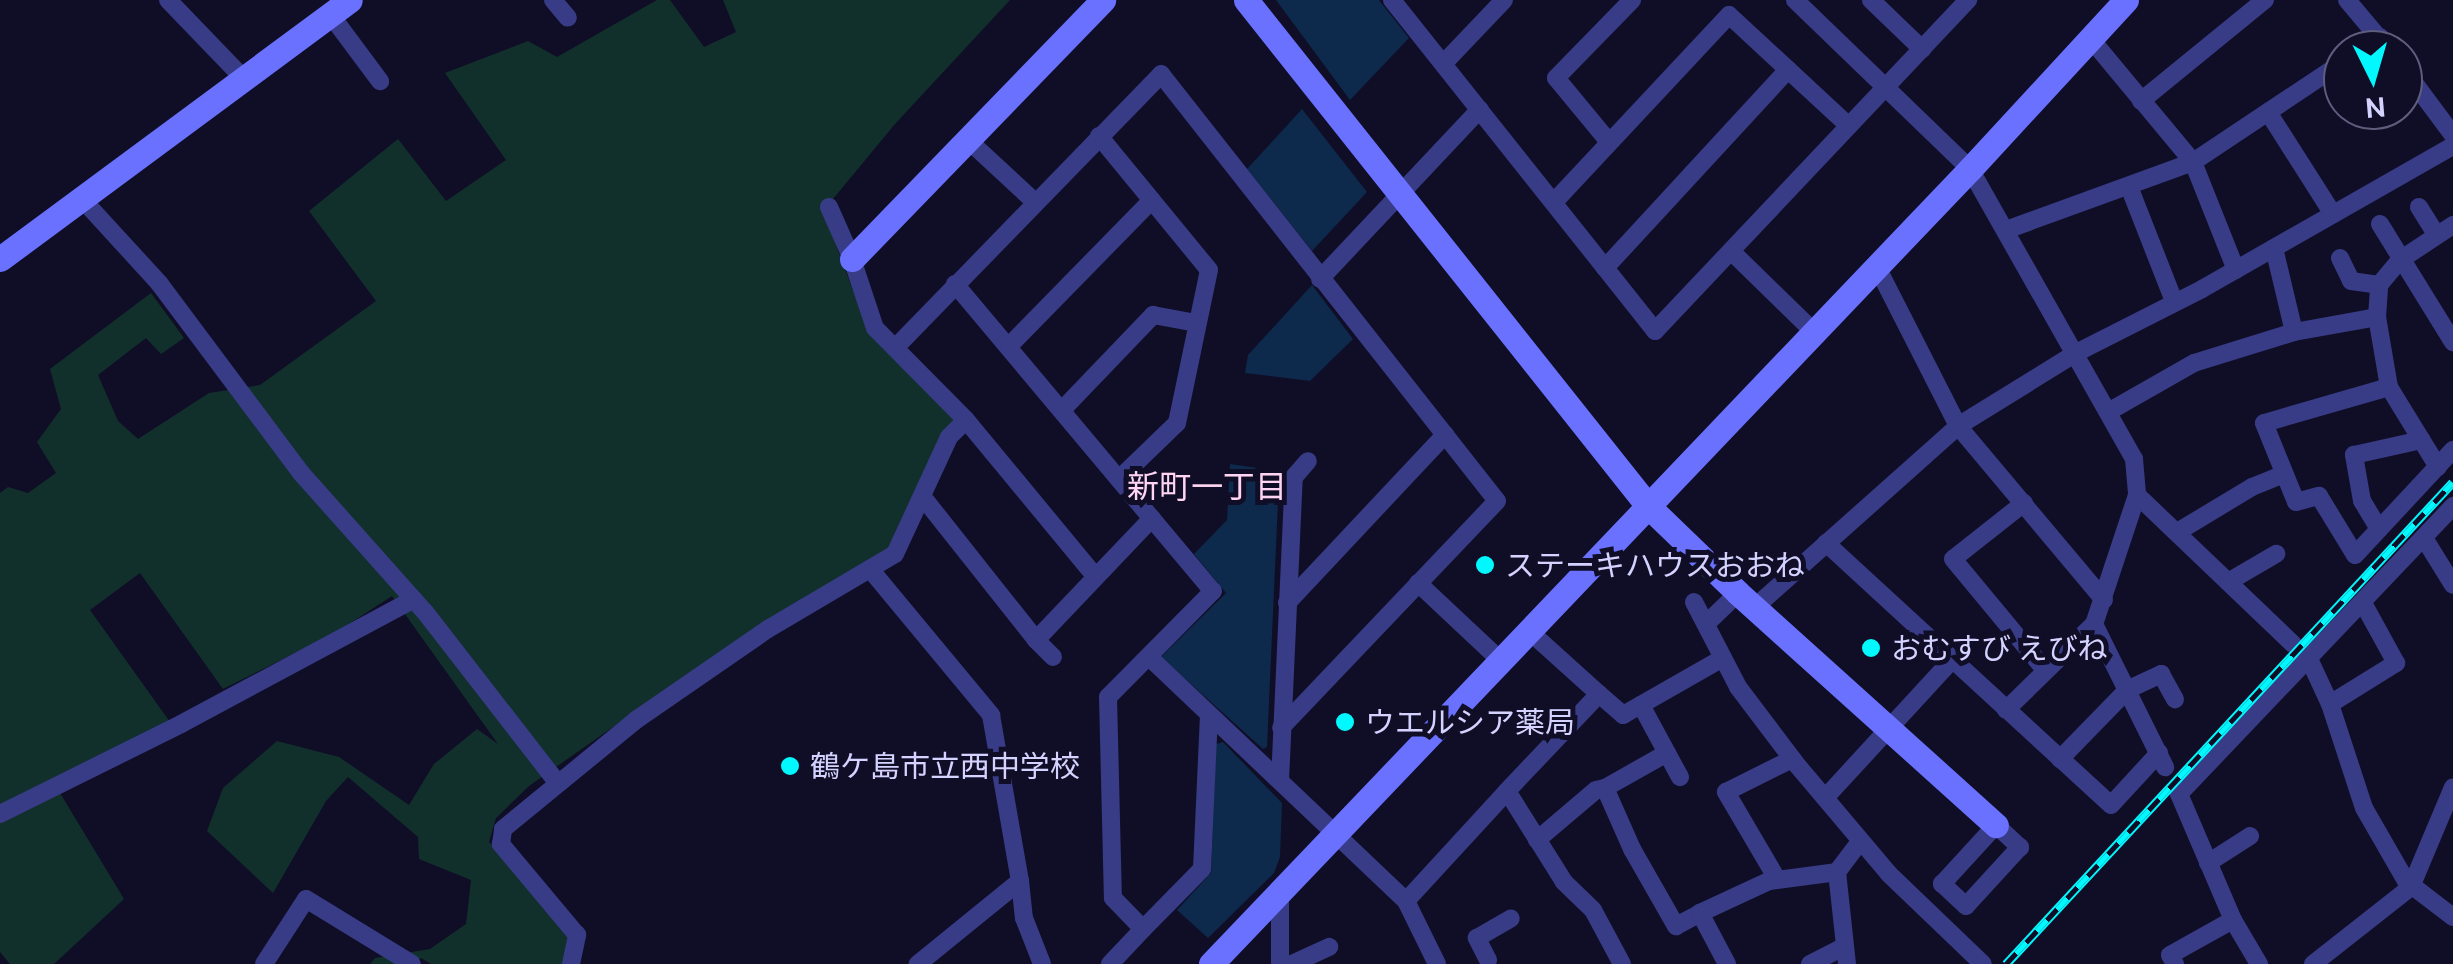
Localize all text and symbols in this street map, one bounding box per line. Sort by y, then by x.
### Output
north arrow [2323,30,2423,130]
text: N [2364,92,2387,125]
district label: 新町一丁目 [1127,467,1287,505]
place label: ステーキハウスおおね [1505,547,1805,583]
marker: ステーキハウスおおね [1474,554,1496,576]
place label: おむすび えびね [1891,630,2108,666]
marker: おむすび えびね [1860,637,1882,659]
place label: ウエルシア薬局 [1365,704,1575,740]
marker: ウエルシア薬局 [1334,711,1356,733]
place label: 鶴ケ島市立西中学校 [810,748,1080,784]
marker: 鶴ケ島市立西中学校 [779,755,801,777]

